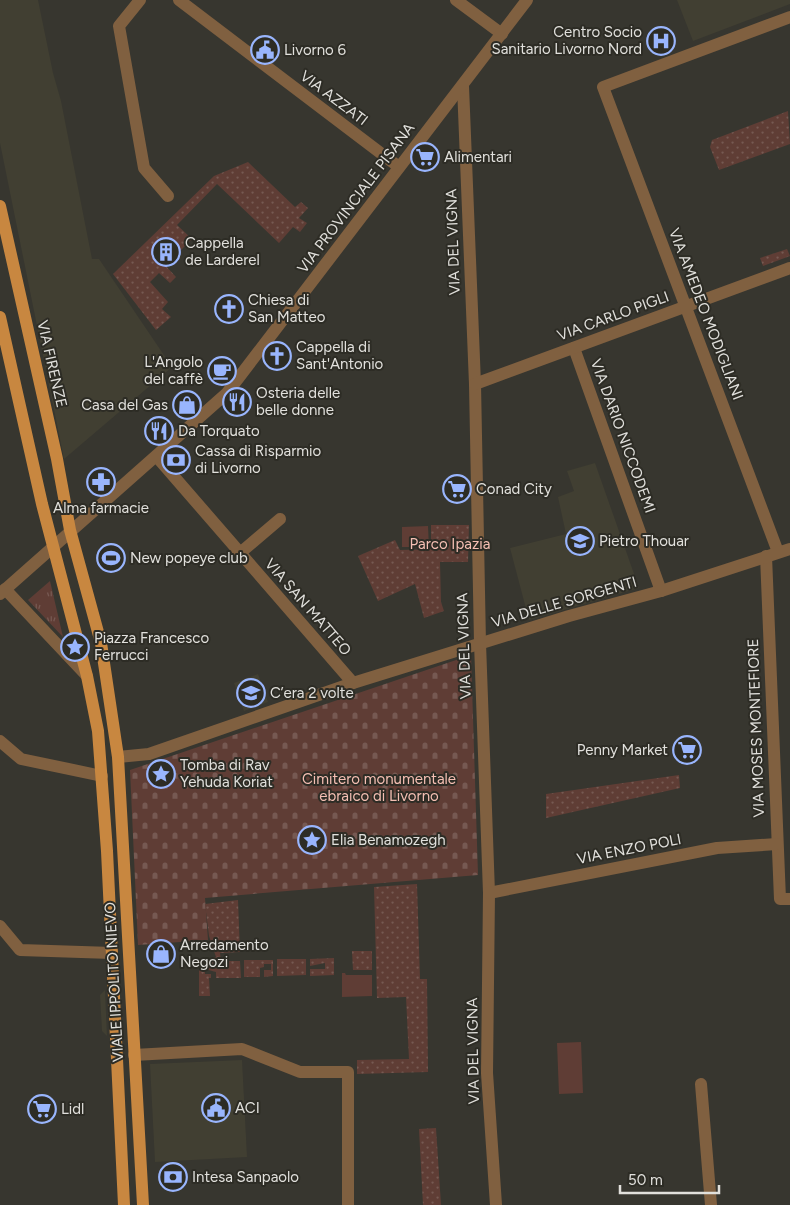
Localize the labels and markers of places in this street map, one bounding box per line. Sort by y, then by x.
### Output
place label: Centro Socio Sanitario Livorno Nord [491,23,642,58]
hospital icon: Centro Socio Sanitario Livorno Nord [646,26,676,56]
public building icon: Livorno 6 [250,35,280,65]
place label: Livorno 6 [284,41,346,59]
supermarket icon: Alimentari [410,142,440,172]
place label: Alimentari [444,148,512,166]
place label: Cappella de Larderel [185,234,260,269]
building icon: Cappella de Larderel [151,237,181,267]
place label: Chiesa di San Matteo [248,291,326,326]
church icon: Chiesa di San Matteo [214,294,244,324]
place label: Cappella di Sant'Antonio [296,338,384,373]
church icon: Cappella di Sant'Antonio [262,341,292,371]
place label: L'Angolo del caffè [144,353,203,388]
cafe icon: L'Angolo del caffè [207,356,237,386]
place label: Osteria delle belle donne [256,384,340,419]
restaurant icon: Osteria delle belle donne [222,387,252,417]
shop icon: Casa del Gas [172,390,202,420]
place label: Casa del Gas [81,396,168,414]
restaurant icon: Da Torquato [144,416,174,446]
place label: Da Torquato [178,422,260,440]
place label: Cassa di Risparmio di Livorno [195,442,321,477]
bank icon: Cassa di Risparmio di Livorno [161,445,191,475]
pharmacy icon: Alma farmacie [86,467,116,497]
supermarket icon: Conad City [442,474,472,504]
place label: Conad City [476,480,552,498]
place label: Alma farmacie [53,499,149,517]
school or university icon: Pietro Thouar [565,526,595,556]
place label: Pietro Thouar [599,532,689,550]
sports icon: New popeye club [96,543,126,573]
place label: New popeye club [130,549,248,567]
place label: Piazza Francesco Ferrucci [94,629,209,664]
place icon: Piazza Francesco Ferrucci [60,632,90,662]
school or university icon: C’era 2 volte [236,678,266,708]
place label: C’era 2 volte [270,684,354,702]
supermarket icon: Penny Market [672,735,702,765]
place label: Penny Market [577,741,668,759]
place label: Tomba di Rav Yehuda Koriat [180,756,273,791]
place icon: Tomba di Rav Yehuda Koriat [146,759,176,789]
place icon: Elia Benamozegh [297,825,327,855]
place label: Elia Benamozegh [331,831,446,849]
place label: Arredamento Negozi [180,936,269,971]
shop icon: Arredamento Negozi [146,939,176,969]
public building icon: ACI [201,1093,231,1123]
supermarket icon: Lidl [27,1094,57,1124]
place label: ACI [235,1099,260,1117]
place label: Lidl [61,1100,84,1118]
bank icon: Intesa Sanpaolo [158,1162,188,1192]
place label: Intesa Sanpaolo [192,1168,299,1186]

